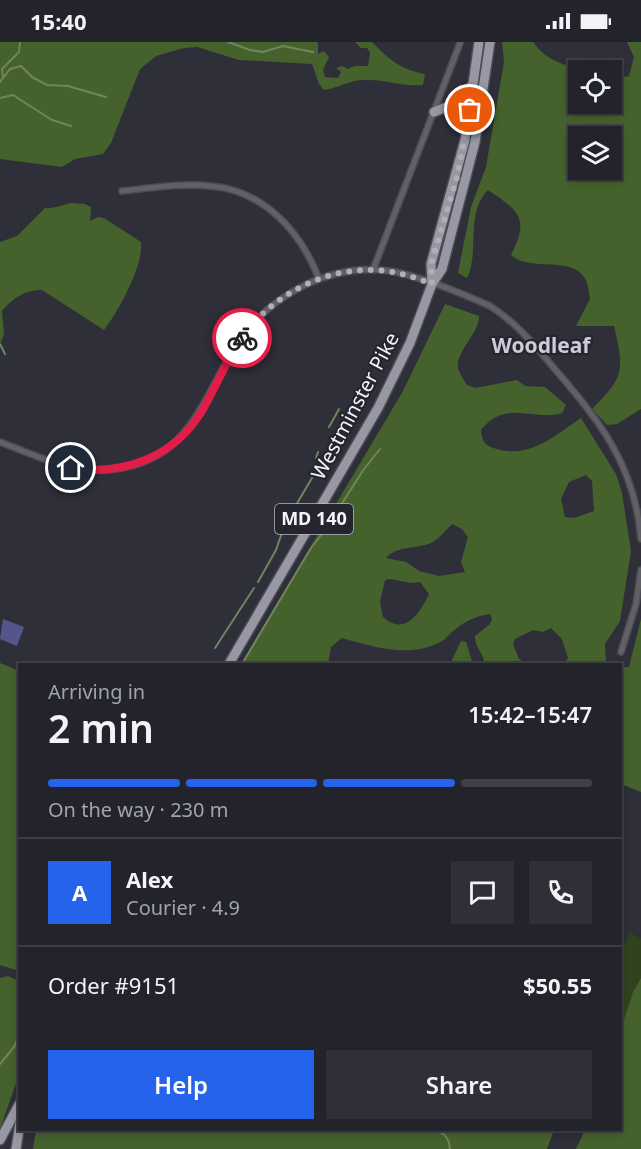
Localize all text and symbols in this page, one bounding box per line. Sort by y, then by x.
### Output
text: 15:40 [30,6,87,36]
map controls [568,60,622,180]
button: locate [568,60,622,114]
pin [444,84,495,135]
icon: bag [453,93,486,126]
button: layers [568,126,622,180]
courier [212,308,272,368]
icon: bike [226,322,259,355]
street label: Westminster Pike [304,327,405,484]
district label: Woodleaf [492,331,592,359]
pin [45,442,96,493]
icon: home [54,451,87,484]
road number: MD 140 [275,504,353,534]
text: Arriving in [48,678,145,705]
text: 15:42–15:47 [468,699,592,729]
text: 2 min [48,701,154,754]
text: On the way · 230 m [48,796,228,823]
button: chat [451,861,514,924]
button: phone [529,861,592,924]
text: Alex [126,864,173,894]
text: A [72,877,87,907]
text: Courier · 4.9 [126,894,240,921]
text: Order #9151 [48,970,179,1000]
text: $50.55 [523,970,592,1000]
button: Help [48,1050,314,1119]
button: Share [326,1050,592,1119]

